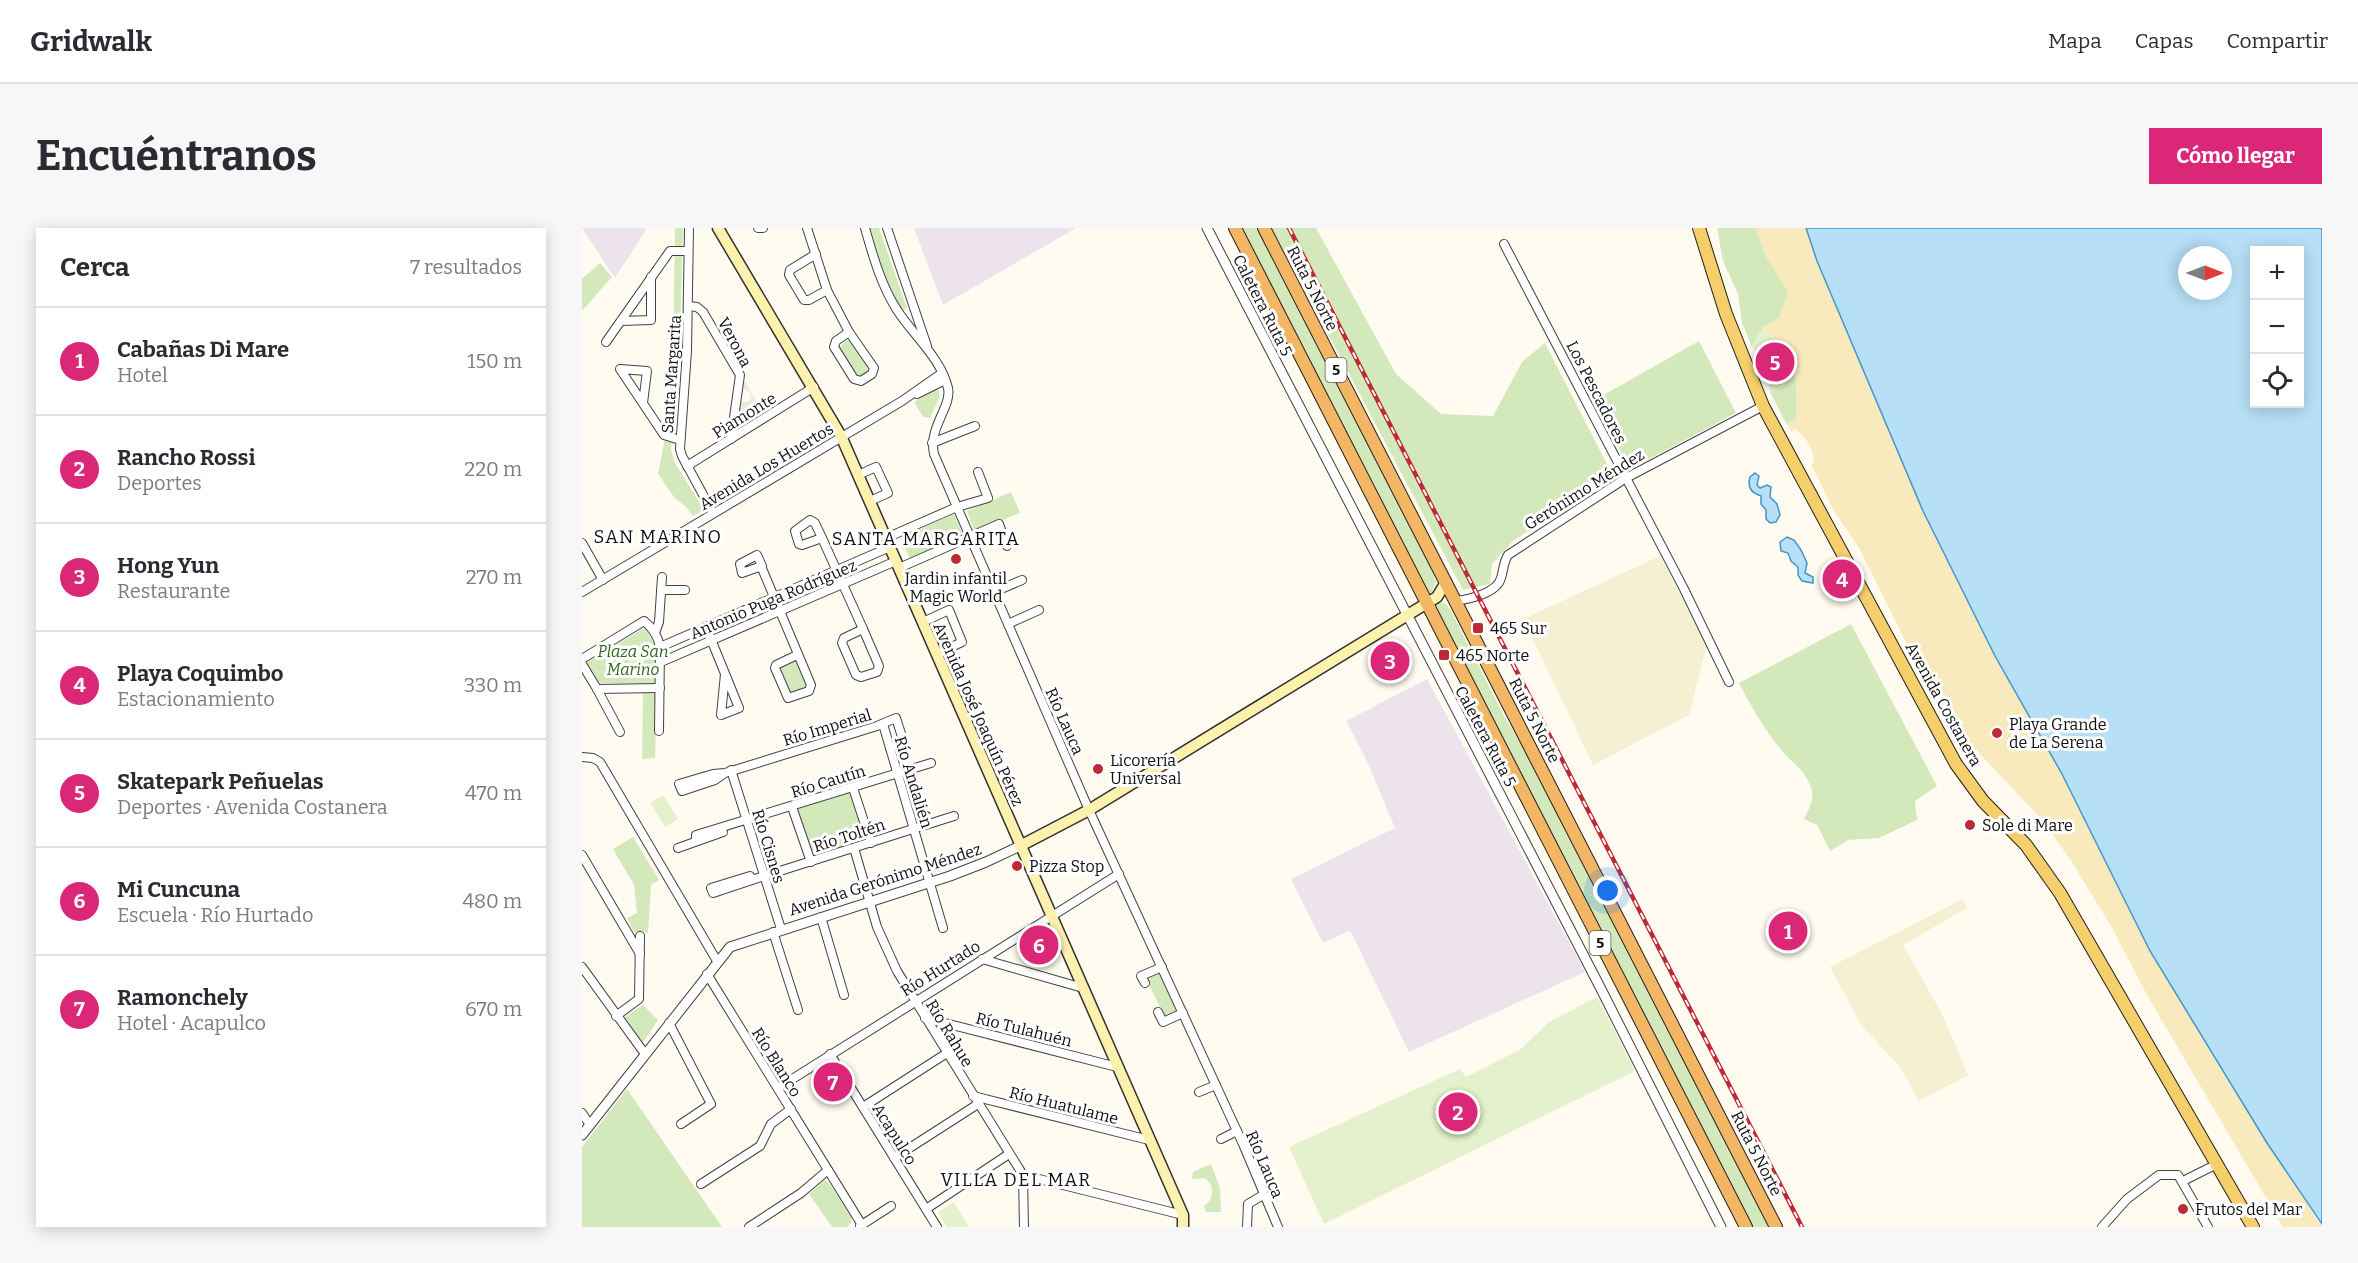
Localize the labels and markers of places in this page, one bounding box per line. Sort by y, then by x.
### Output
pin: 5 [1756,340,1794,384]
marker: Jardin infantil Magic World [949,552,963,566]
pin: 4 [1822,556,1862,602]
place label: Jardin infantil Magic World [904,569,1008,606]
place label: 465 Sur [1490,619,1547,638]
marker: 465 Sur [1471,621,1485,635]
pin: 3 [1370,638,1410,684]
place label: 465 Norte [1456,646,1529,665]
marker: 465 Norte [1437,648,1451,662]
place label: Playa Grande de La Serena [2009,715,2107,752]
marker: Playa Grande de La Serena [1990,726,2004,740]
place label: Licorería Universal [1110,751,1182,788]
marker: Licorería Universal [1091,762,1105,776]
place label: Sole di Mare [1982,816,2073,835]
marker: Sole di Mare [1963,818,1977,832]
place label: Pizza Stop [1029,857,1104,876]
marker: Pizza Stop [1010,859,1024,873]
pin: 1 [1768,908,1808,954]
pin: 6 [1020,922,1058,968]
pin: 7 [814,1060,852,1104]
pin: 2 [1438,1090,1478,1134]
place label: Frutos del Mar [2195,1200,2302,1219]
marker: Frutos del Mar [2176,1202,2190,1216]

